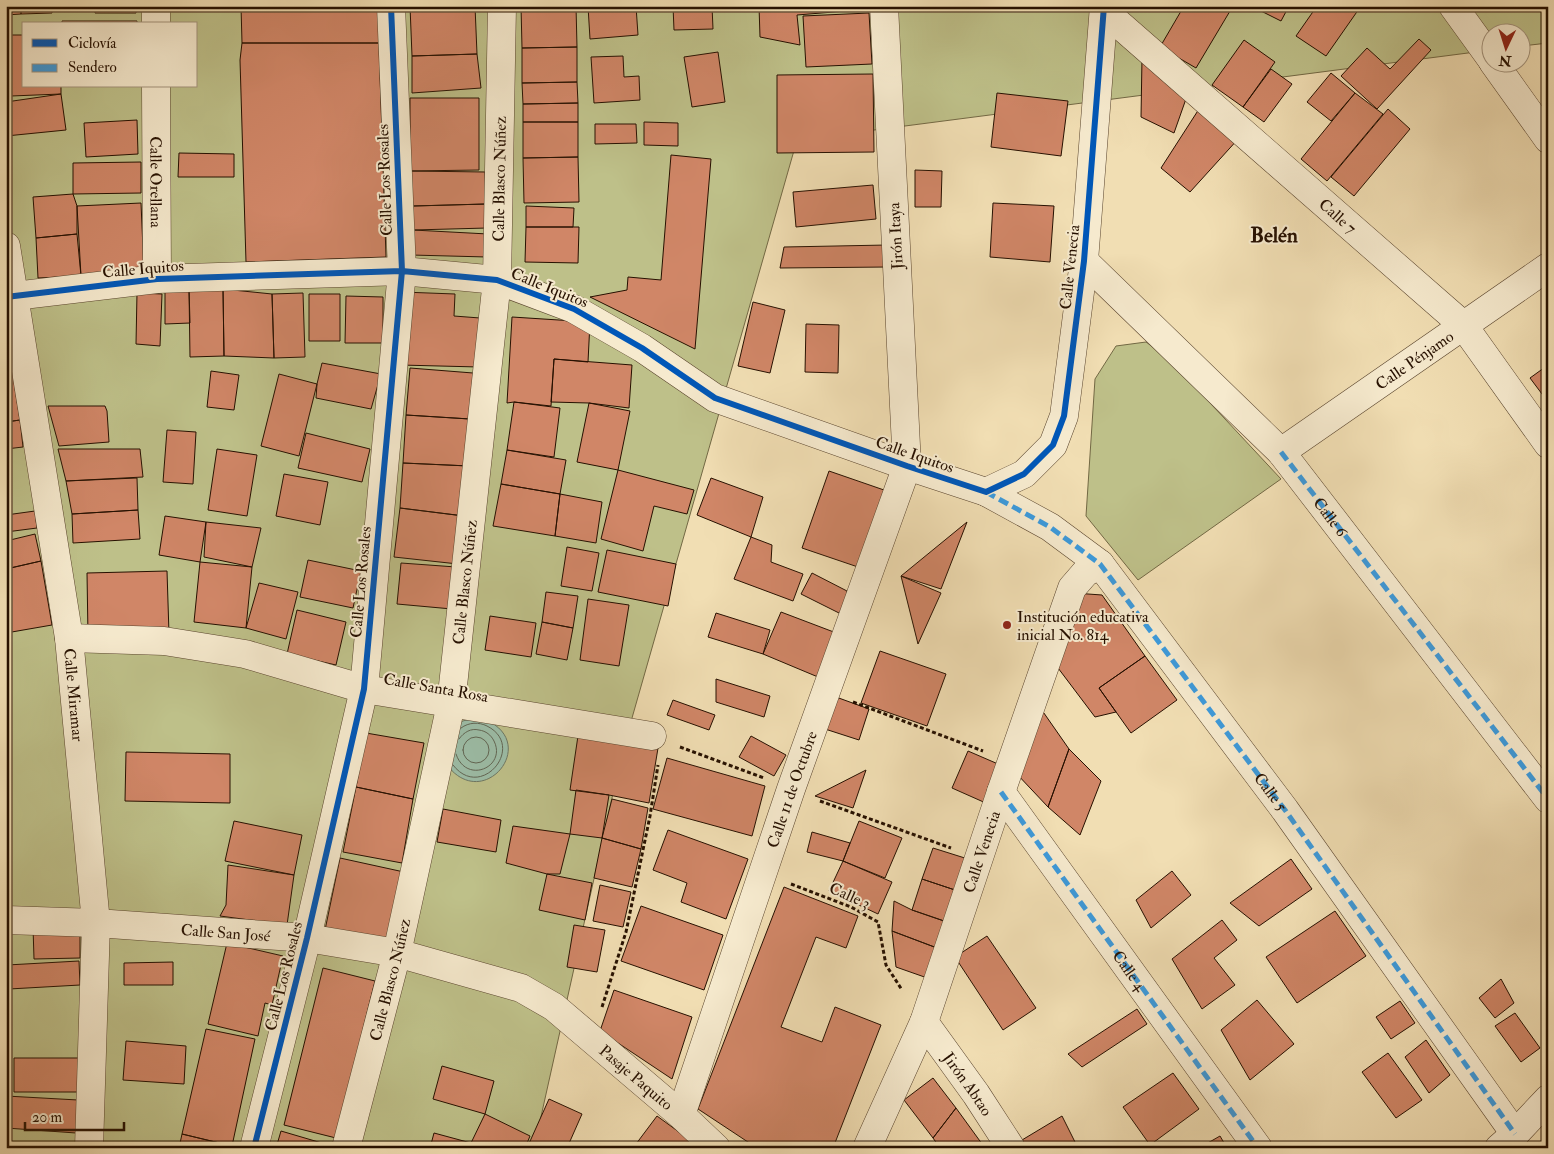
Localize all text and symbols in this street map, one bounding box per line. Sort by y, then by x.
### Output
legend [22,22,198,88]
north arrow [1482,22,1532,72]
text: Ciclovía [68,34,117,53]
text: N [1498,52,1513,69]
text: Sendero [68,58,117,77]
street label: Calle Blasco Núñez [489,116,511,242]
street label: Calle Los Rosales [373,124,397,236]
street label: Calle Orellana [145,136,166,228]
street label: Calle 7 [1314,195,1361,239]
street label: Jirón Itaya [884,201,909,271]
district label: Belén [1250,222,1298,249]
street label: Calle Venecia [1056,223,1084,311]
street label: Calle Iquitos [102,255,185,283]
street label: Calle Iquitos [508,263,591,313]
street label: Calle Pénjamo [1372,326,1458,395]
street label: Calle Iquitos [873,432,957,478]
street label: Calle 6 [1308,494,1352,542]
street label: Calle Blasco Núñez [449,518,482,646]
street label: Calle Los Rosales [346,525,376,639]
place label: Institución educativa inicial No. 814 [1017,607,1149,645]
marker: Institución educativa inicial No. 814 [1001,619,1013,631]
street label: Calle Miramar [59,647,88,742]
street label: Calle Santa Rosa [382,669,490,707]
street label: Calle 11 de Octubre [763,728,822,851]
street label: Calle 5 [1249,769,1291,816]
street label: Calle Venecia [959,808,1005,896]
street label: Calle 3 [826,878,873,914]
street label: Calle Blasco Núñez [365,916,415,1043]
street label: Calle San José [180,920,271,946]
street label: Calle Los Rosales [261,920,307,1033]
street label: Calle 4 [1108,947,1151,996]
street label: Pasaje Paquito [595,1041,677,1115]
street label: Jirón Abtao [937,1048,997,1120]
scale bar [25,1099,124,1131]
text: 20 m [32,1108,62,1127]

